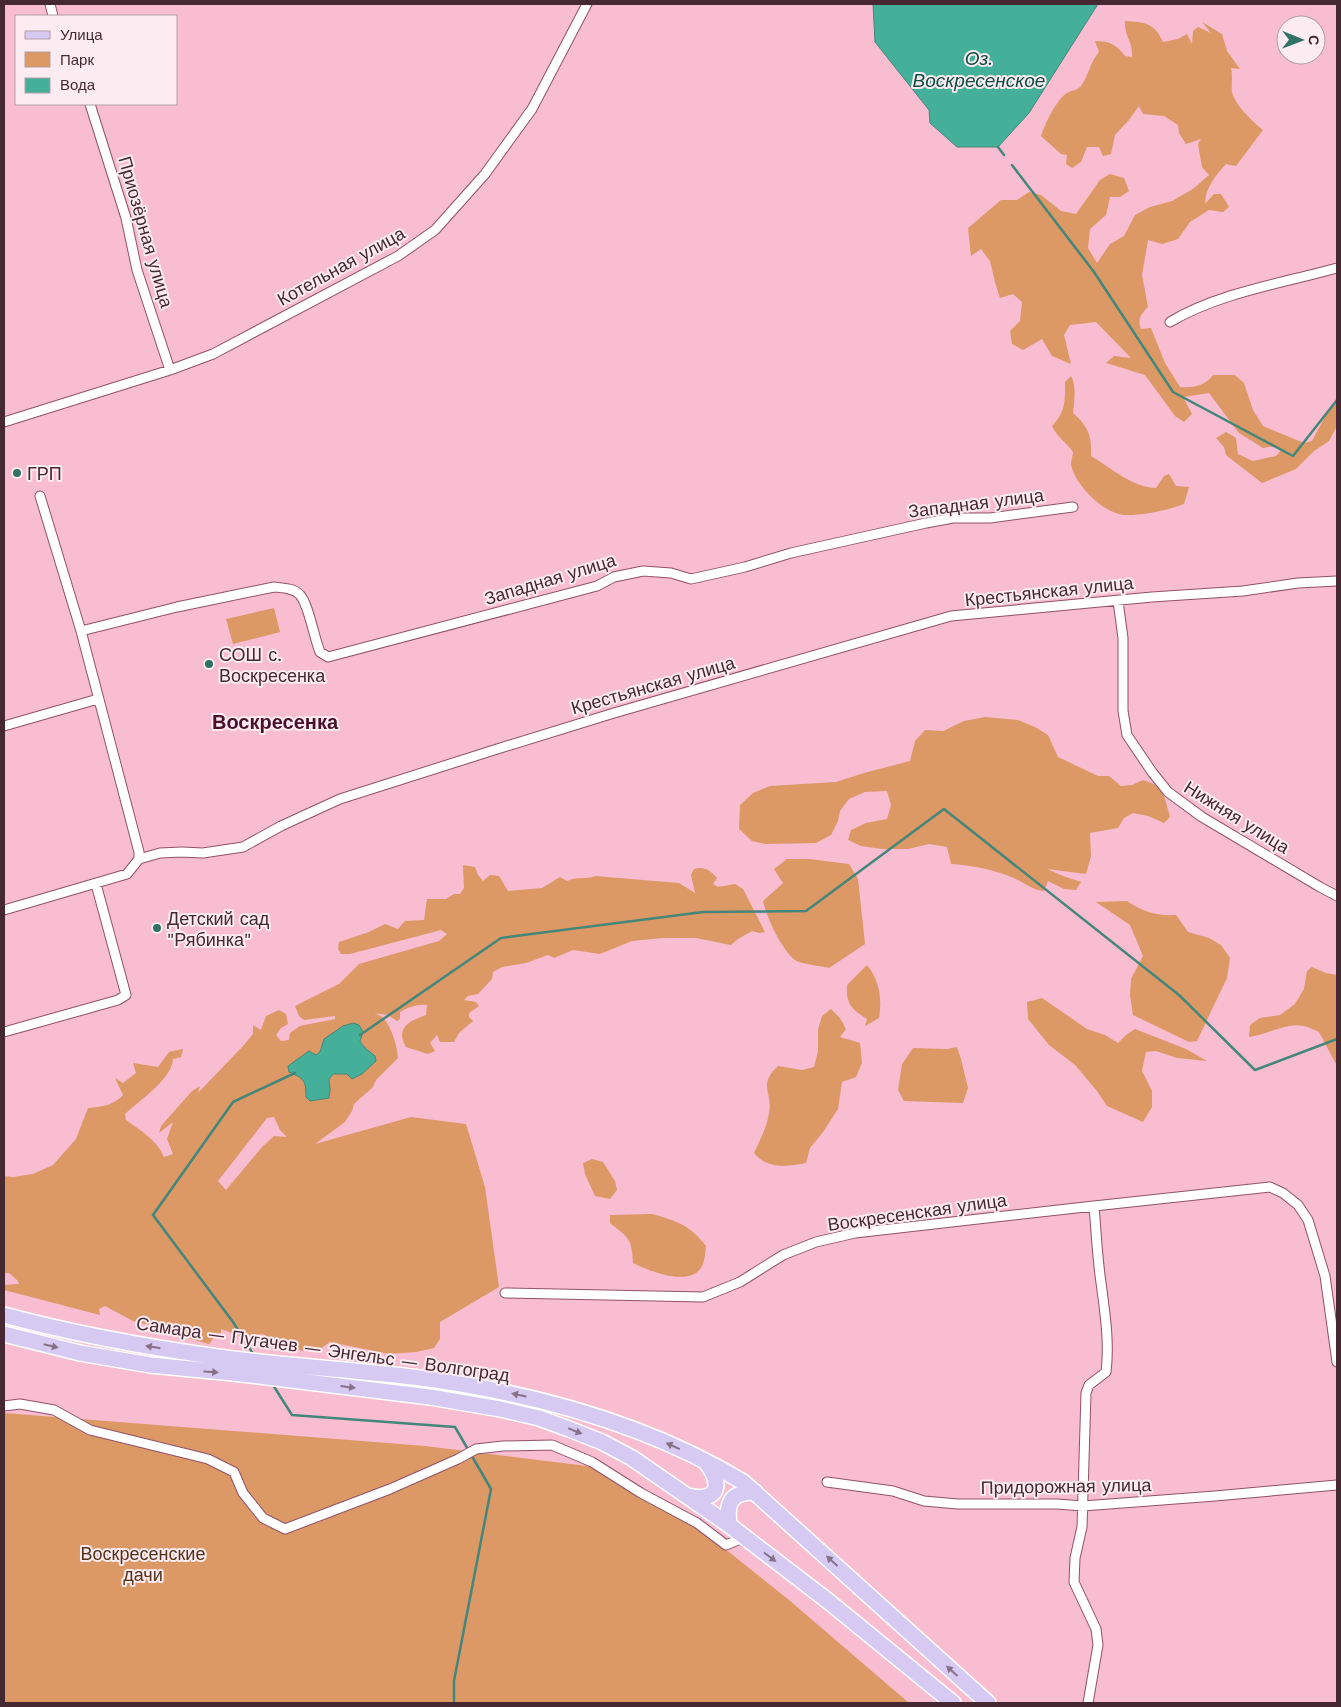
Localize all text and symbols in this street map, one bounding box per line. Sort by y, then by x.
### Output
legend [15,15,178,105]
north arrow [1276,15,1326,65]
text: Улица [60,26,103,44]
text: С [1306,35,1322,45]
water label: Оз. Воскресенское [913,47,1045,92]
text: Парк [60,51,94,69]
text: Вода [60,76,96,94]
street label: Приозёрная улица [114,154,178,311]
street label: Котельная улица [273,222,409,310]
place label: ГРП [27,463,62,484]
marker: ГРП [11,467,23,479]
street label: Западная улица [907,484,1046,522]
street label: Западная улица [482,549,619,609]
street label: Крестьянская улица [964,572,1135,610]
place label: СОШ с. Воскресенка [219,644,326,686]
street label: Крестьянская улица [569,651,738,718]
marker: СОШ с. Воскресенка [203,658,215,670]
district label: Воскресенка [212,710,339,734]
street label: Нижняя улица [1180,776,1294,858]
place label: Детский сад "Рябинка" [167,908,270,950]
marker: Детский сад "Рябинка" [151,922,163,934]
street label: Воскресенская улица [826,1189,1009,1235]
street label: Самара — Пугачев — Энгельс — Волгоград [135,1312,511,1386]
one-way arrow [43,1342,58,1350]
one-way arrow [145,1342,161,1350]
one-way arrow [203,1368,219,1376]
one-way arrow [340,1383,356,1391]
one-way arrow [512,1391,527,1399]
one-way arrow [568,1428,583,1436]
one-way arrow [666,1442,680,1450]
street label: Придорожная улица [980,1474,1153,1498]
park label: Воскресенские дачи [81,1543,205,1585]
one-way arrow [763,1551,776,1562]
one-way arrow [826,1555,838,1567]
one-way arrow [946,1665,958,1677]

